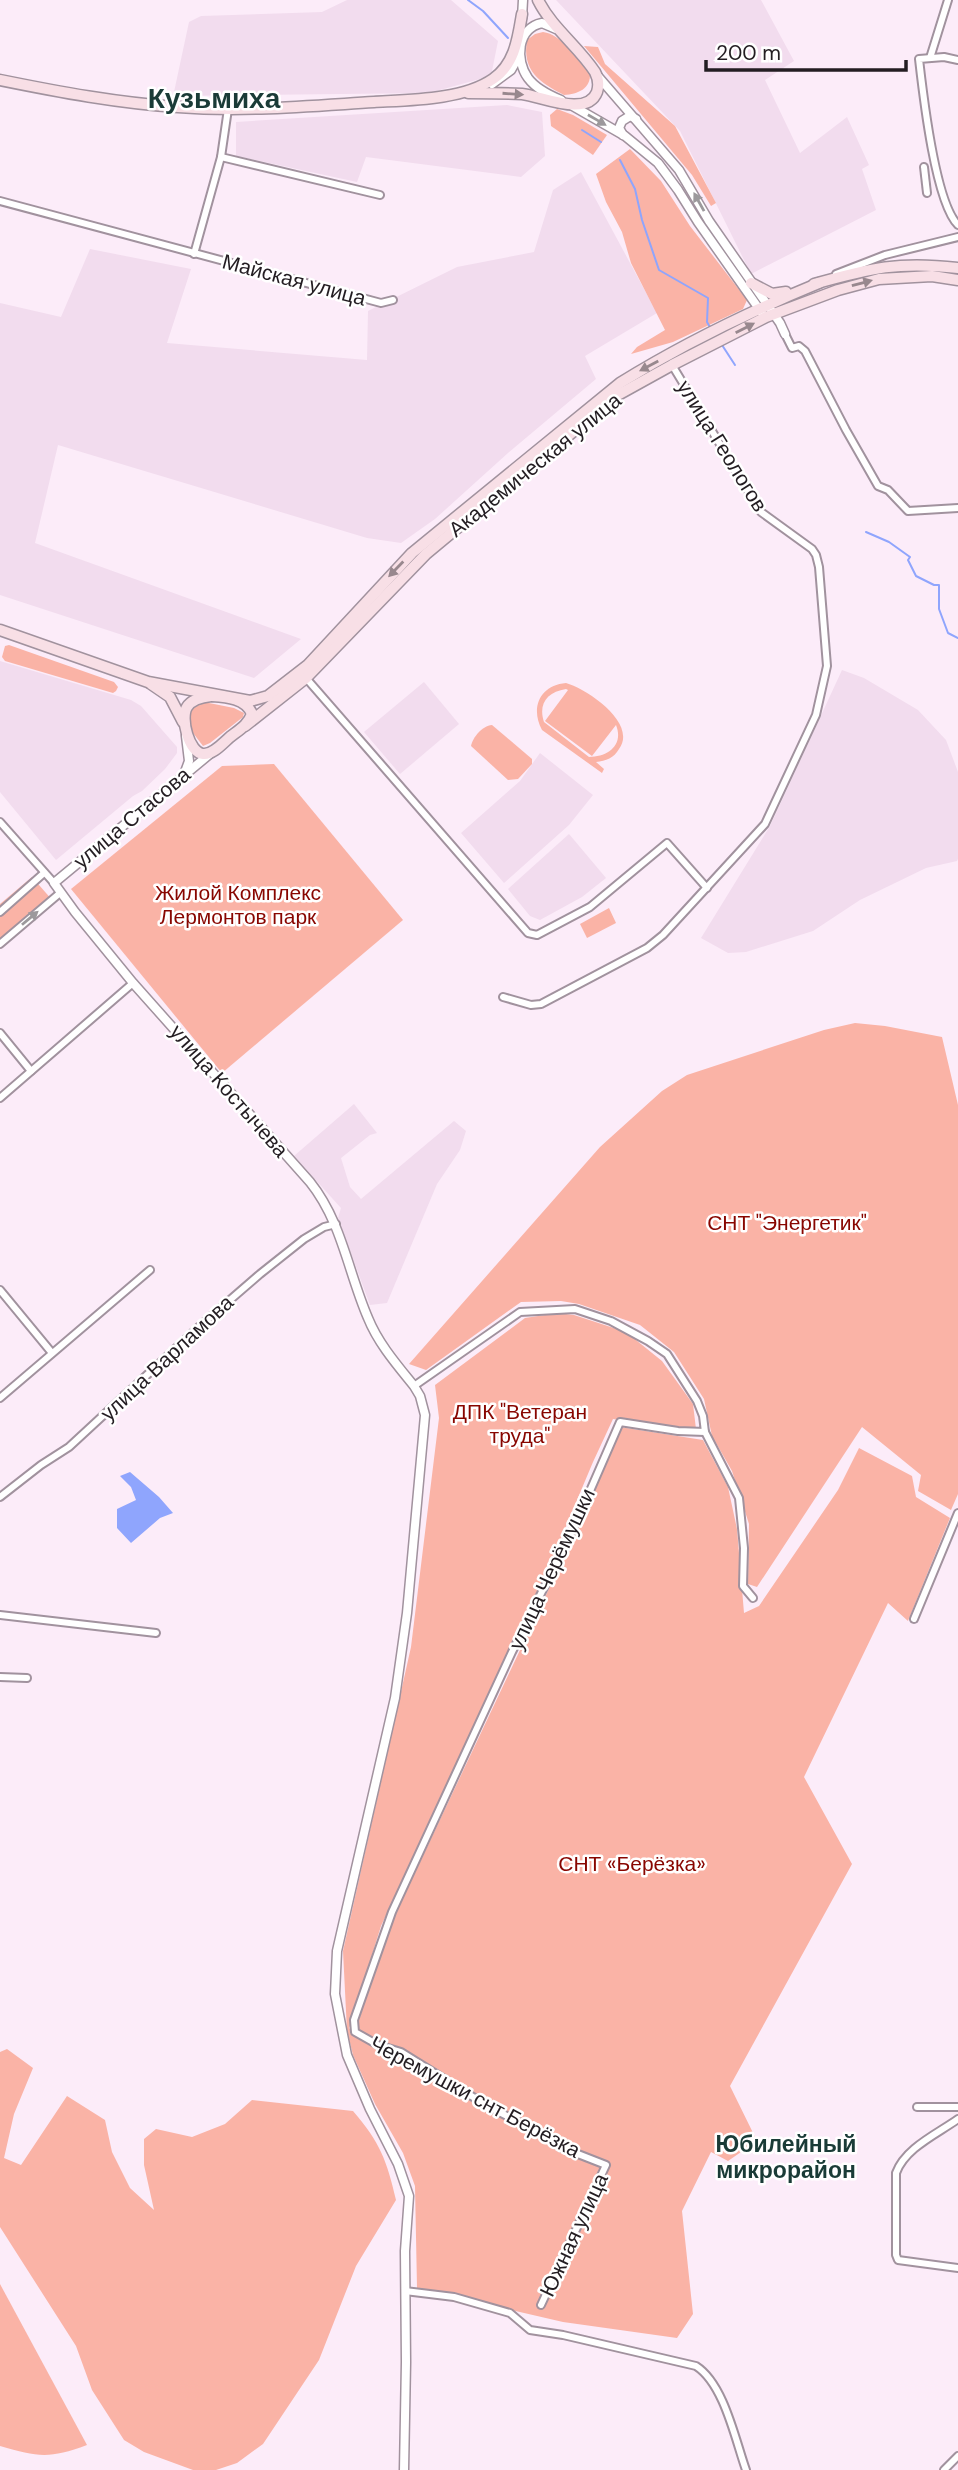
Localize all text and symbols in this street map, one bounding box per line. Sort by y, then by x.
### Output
scale bar [706,28,906,72]
text: 200 m [716,39,781,67]
district label: Кузьмиха [148,80,281,117]
one-way arrow [503,88,525,99]
one-way arrow [587,114,606,126]
one-way arrow [693,193,705,212]
street label: Майская улица [219,247,369,313]
one-way arrow [851,278,872,288]
one-way arrow [735,322,755,333]
one-way arrow [640,360,659,372]
street label: улица Геологов [670,375,774,517]
street label: Академическая улица [443,386,627,543]
one-way arrow [388,561,405,578]
street label: улица Стасова [68,761,197,875]
park label: Жилой Комплекс Лермонтов парк [155,879,321,931]
one-way arrow [22,911,39,926]
street label: улица Костычева [163,1019,295,1164]
park label: СНТ "Энергетик" [707,1209,867,1237]
street label: улица Варламова [94,1289,240,1427]
park label: ДПК "Ветеран труда" [453,1398,587,1450]
street label: улица Черёмушки [502,1484,602,1654]
park label: СНТ «Берёзка» [558,1850,706,1878]
street label: Черемушки снт Берёзка [365,2030,585,2165]
district label: Юбилейный микрорайон [716,2129,856,2185]
street label: Южная улица [533,2168,615,2301]

